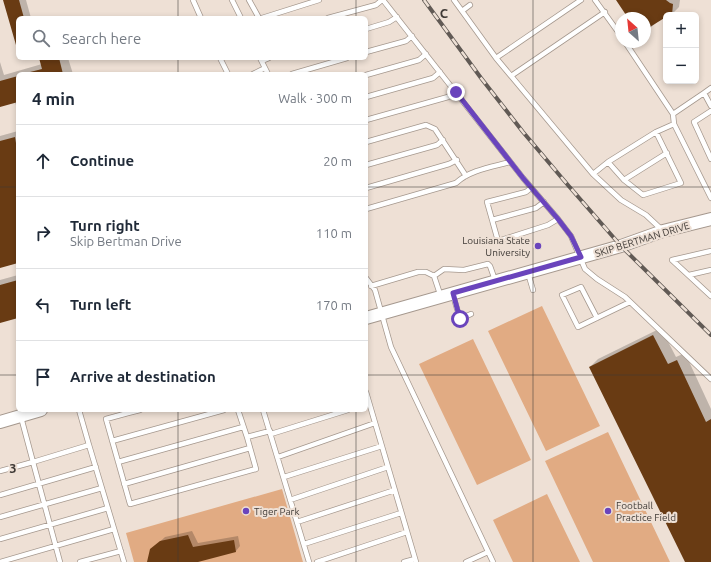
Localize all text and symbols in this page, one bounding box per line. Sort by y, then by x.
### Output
text: C [440,6,449,20]
north arrow [615,12,651,48]
map controls [663,12,699,84]
button: + [663,12,699,48]
search box [16,16,368,60]
icon: search [30,27,52,49]
text: Search here [62,30,141,47]
button: − [663,48,699,84]
route end [447,83,465,101]
text: 4 min [32,89,75,108]
text: Walk · 300 m [278,91,352,105]
icon: ahead [32,150,54,172]
text: Continue [70,152,134,169]
text: 20 m [323,154,352,168]
text: Turn right [70,217,140,234]
street label: SKIP BERTMAN DRIVE [594,220,691,259]
icon: right [32,222,54,244]
text: 110 m [316,226,352,240]
text: Skip Bertman Drive [70,234,182,248]
place label: Louisiana State University [462,235,530,258]
marker: Louisiana State University [533,241,543,251]
icon: left [32,294,54,316]
text: Turn left [70,296,131,313]
text: 170 m [316,298,352,312]
route start [451,310,469,328]
icon: arrive [32,366,54,388]
text: Arrive at destination [70,368,216,385]
text: 3 [9,461,17,475]
place label: Football Practice Field [616,500,676,523]
marker: Tiger Park [241,506,251,516]
place label: Tiger Park [254,506,299,517]
marker: Football Practice Field [603,506,613,516]

